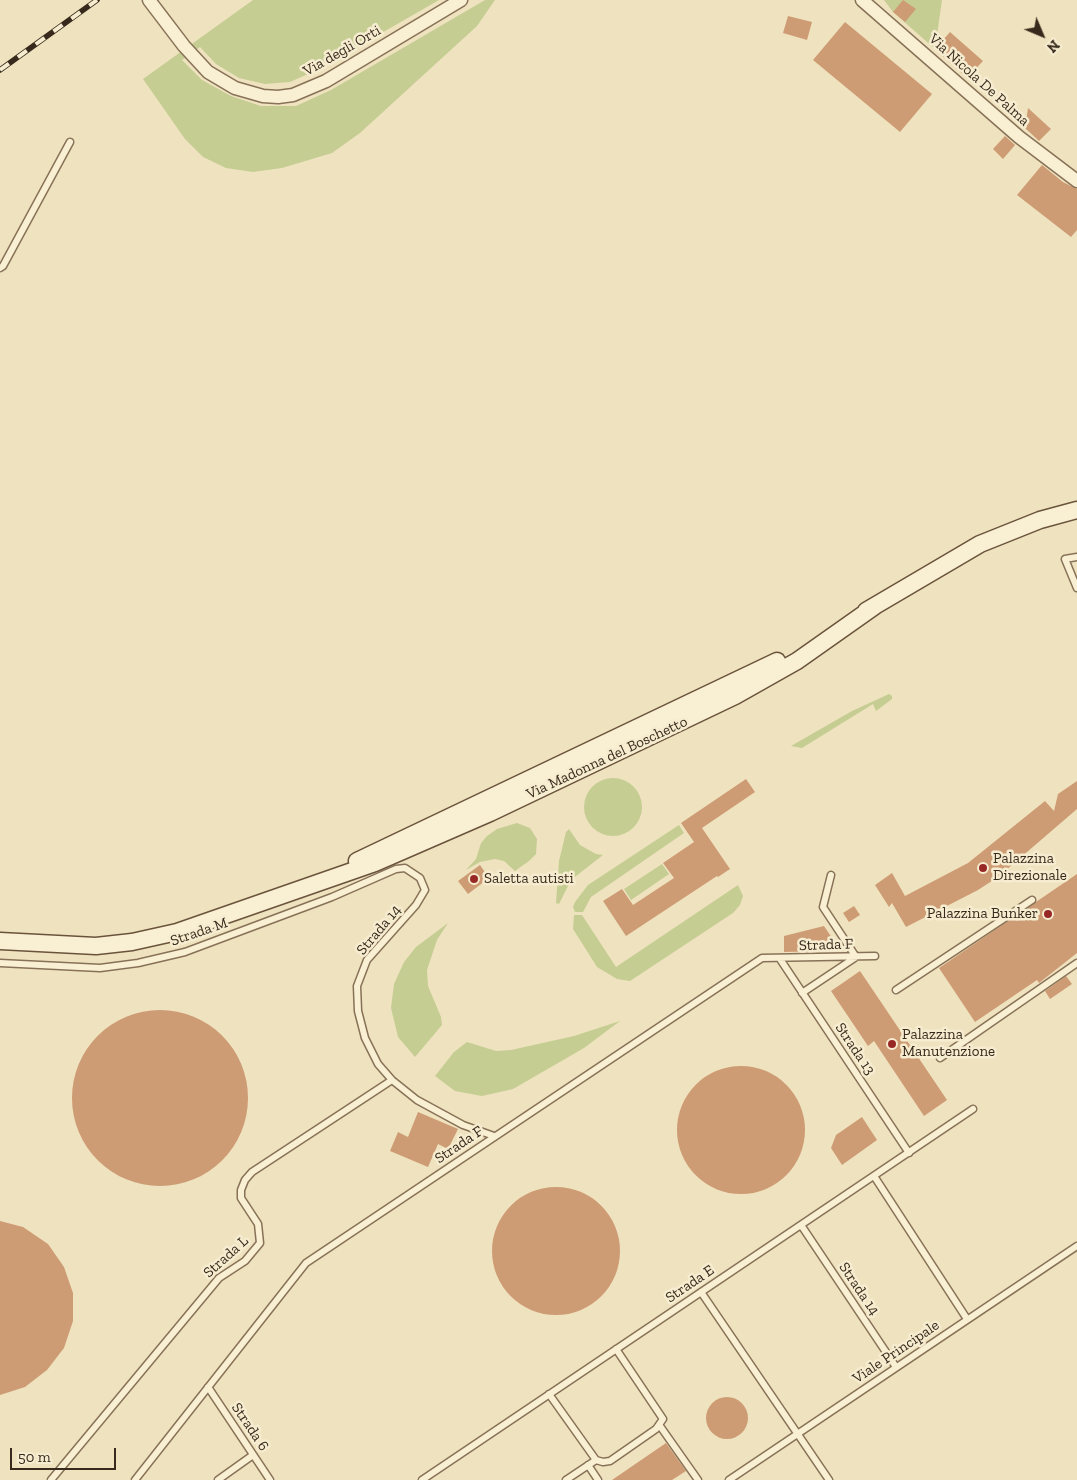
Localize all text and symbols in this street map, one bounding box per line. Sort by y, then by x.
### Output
north arrow [1017,10,1067,60]
street label: Via degli Orti [300,22,384,80]
street label: Via Nicola De Palma [925,30,1033,130]
text: N [1043,36,1063,56]
street label: Via Madonna del Boschetto [524,713,690,803]
place label: Palazzina Direzionale [993,850,1067,885]
marker: Palazzina Direzionale [977,862,989,874]
place label: Saletta autisti [484,870,574,888]
marker: Saletta autisti [468,873,480,885]
street label: Strada 14 [353,901,405,959]
place label: Palazzina Bunker [927,905,1038,923]
marker: Palazzina Bunker [1042,908,1054,920]
street label: Strada M [168,914,230,950]
street label: Strada F [799,935,853,955]
street label: Strada 13 [831,1019,879,1079]
place label: Palazzina Manutenzione [902,1026,995,1061]
marker: Palazzina Manutenzione [886,1038,898,1050]
street label: Strada F [431,1122,487,1168]
street label: Strada L [200,1232,252,1282]
street label: Strada 14 [835,1259,883,1319]
street label: Strada E [662,1261,718,1307]
street label: Viale Principale [849,1316,943,1388]
street label: Strada 6 [227,1400,273,1454]
scale bar [12,1438,119,1470]
text: 50 m [18,1448,51,1466]

